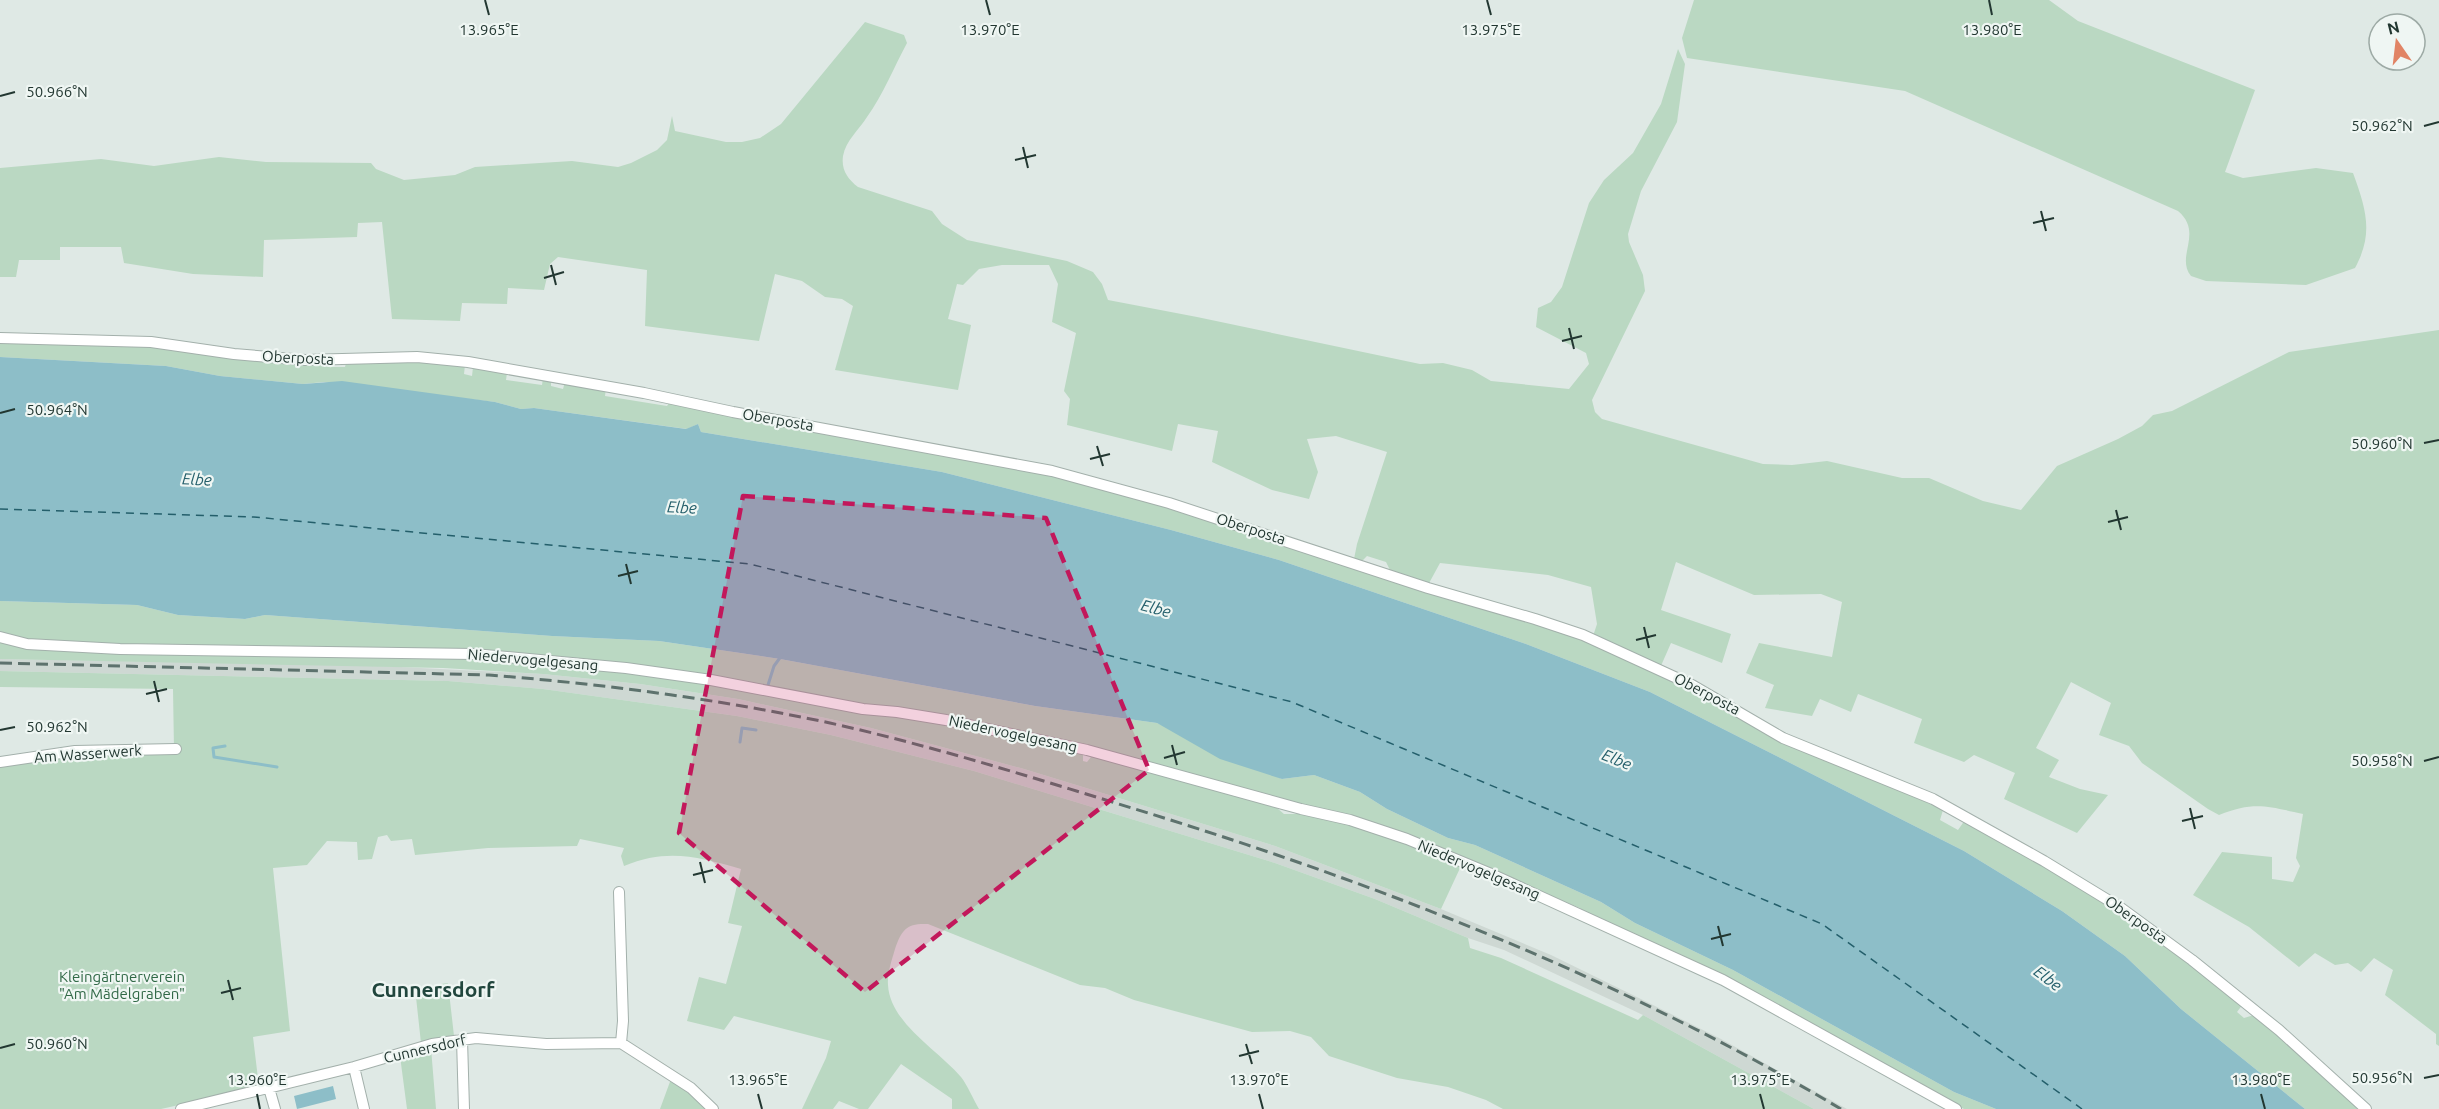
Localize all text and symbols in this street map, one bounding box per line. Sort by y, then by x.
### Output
north arrow [2367,12,2427,72]
text: N [2385,17,2401,38]
text: 13.965°E [459,21,519,38]
text: 13.970°E [960,21,1020,38]
text: 13.975°E [1461,21,1521,38]
text: 13.980°E [1962,21,2022,38]
text: 50.966°N [26,83,88,100]
text: 50.962°N [2351,117,2413,134]
street label: Oberposta [262,347,334,368]
text: 50.964°N [26,401,88,418]
street label: Oberposta [741,405,815,434]
text: 50.960°N [2351,435,2413,452]
water label: Elbe [182,469,212,489]
water label: Elbe [667,497,697,517]
street label: Oberposta [1214,509,1288,548]
water label: Elbe [1139,595,1173,621]
street label: Niedervogelgesang [467,645,599,674]
street label: Oberposta [1671,669,1743,718]
street label: Niedervogelgesang [947,712,1079,755]
text: 50.962°N [26,718,88,735]
street label: Am Wasserwerk [34,741,143,766]
water label: Elbe [1600,745,1634,773]
text: 50.958°N [2351,752,2413,769]
street label: Niedervogelgesang [1416,836,1543,903]
street label: Oberposta [2102,892,2171,947]
water label: Elbe [2031,962,2065,994]
park label: Kleingärtnerverein "Am Mädelgraben" [59,968,185,1002]
district label: Cunnersdorf [371,977,495,1001]
street label: Cunnersdorf [382,1031,468,1066]
text: 50.960°N [26,1035,88,1052]
text: 50.956°N [2351,1069,2413,1086]
text: 13.960°E [227,1071,287,1088]
text: 13.965°E [728,1071,788,1088]
text: 13.970°E [1229,1071,1289,1088]
text: 13.975°E [1730,1071,1790,1088]
text: 13.980°E [2231,1071,2291,1088]

